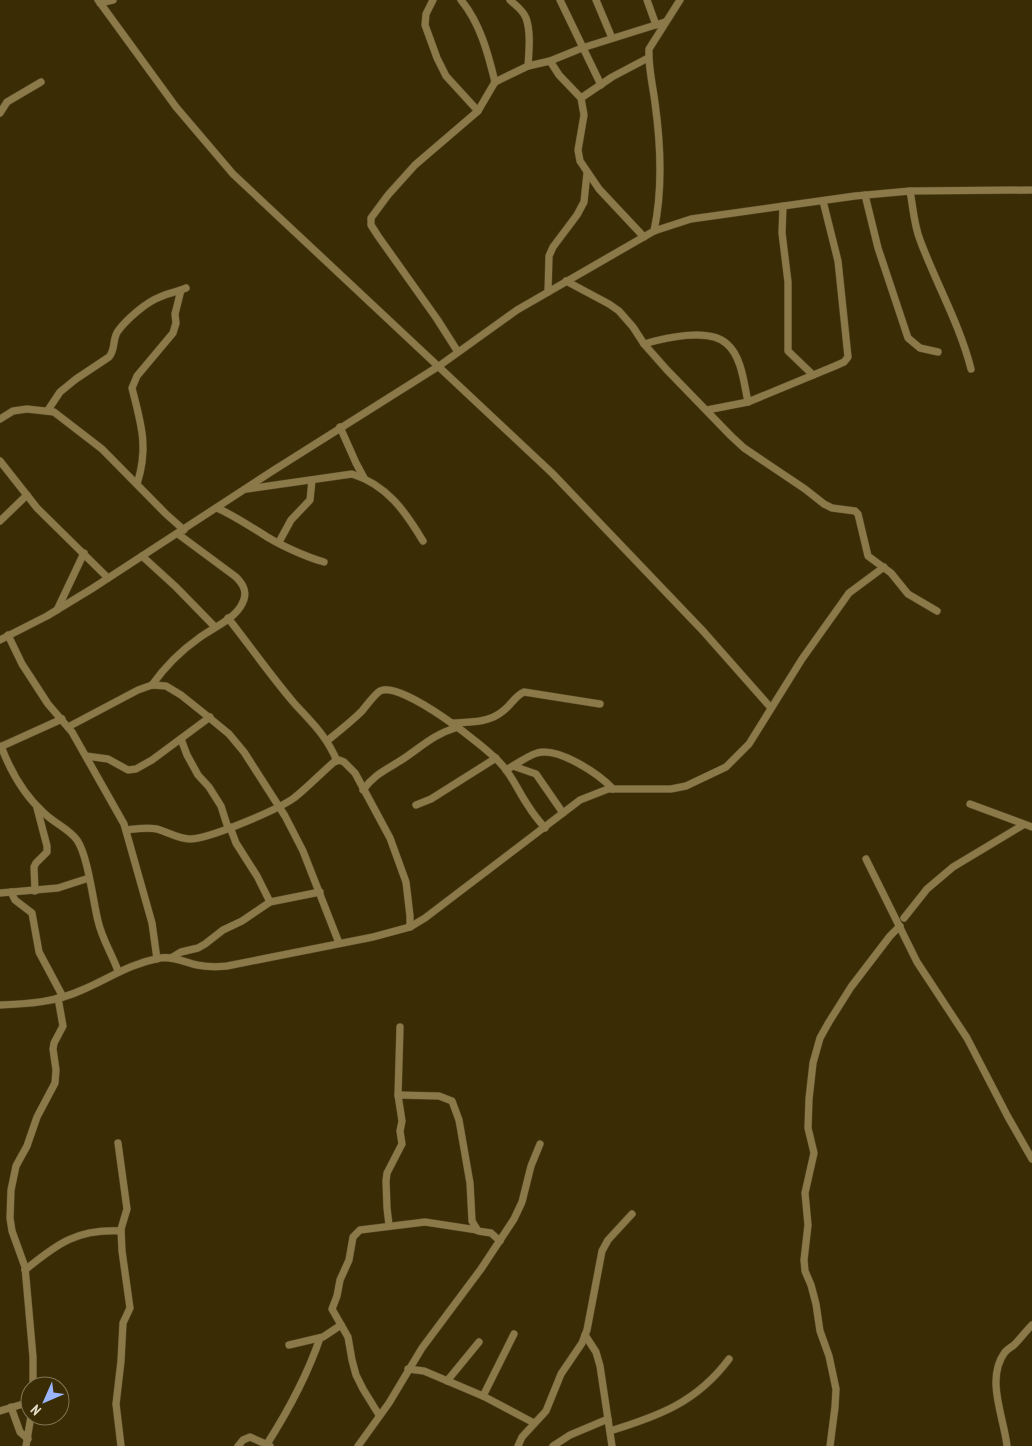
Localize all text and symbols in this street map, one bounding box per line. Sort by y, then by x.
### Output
north arrow [20,1376,70,1426]
text: N [27,1401,45,1419]

